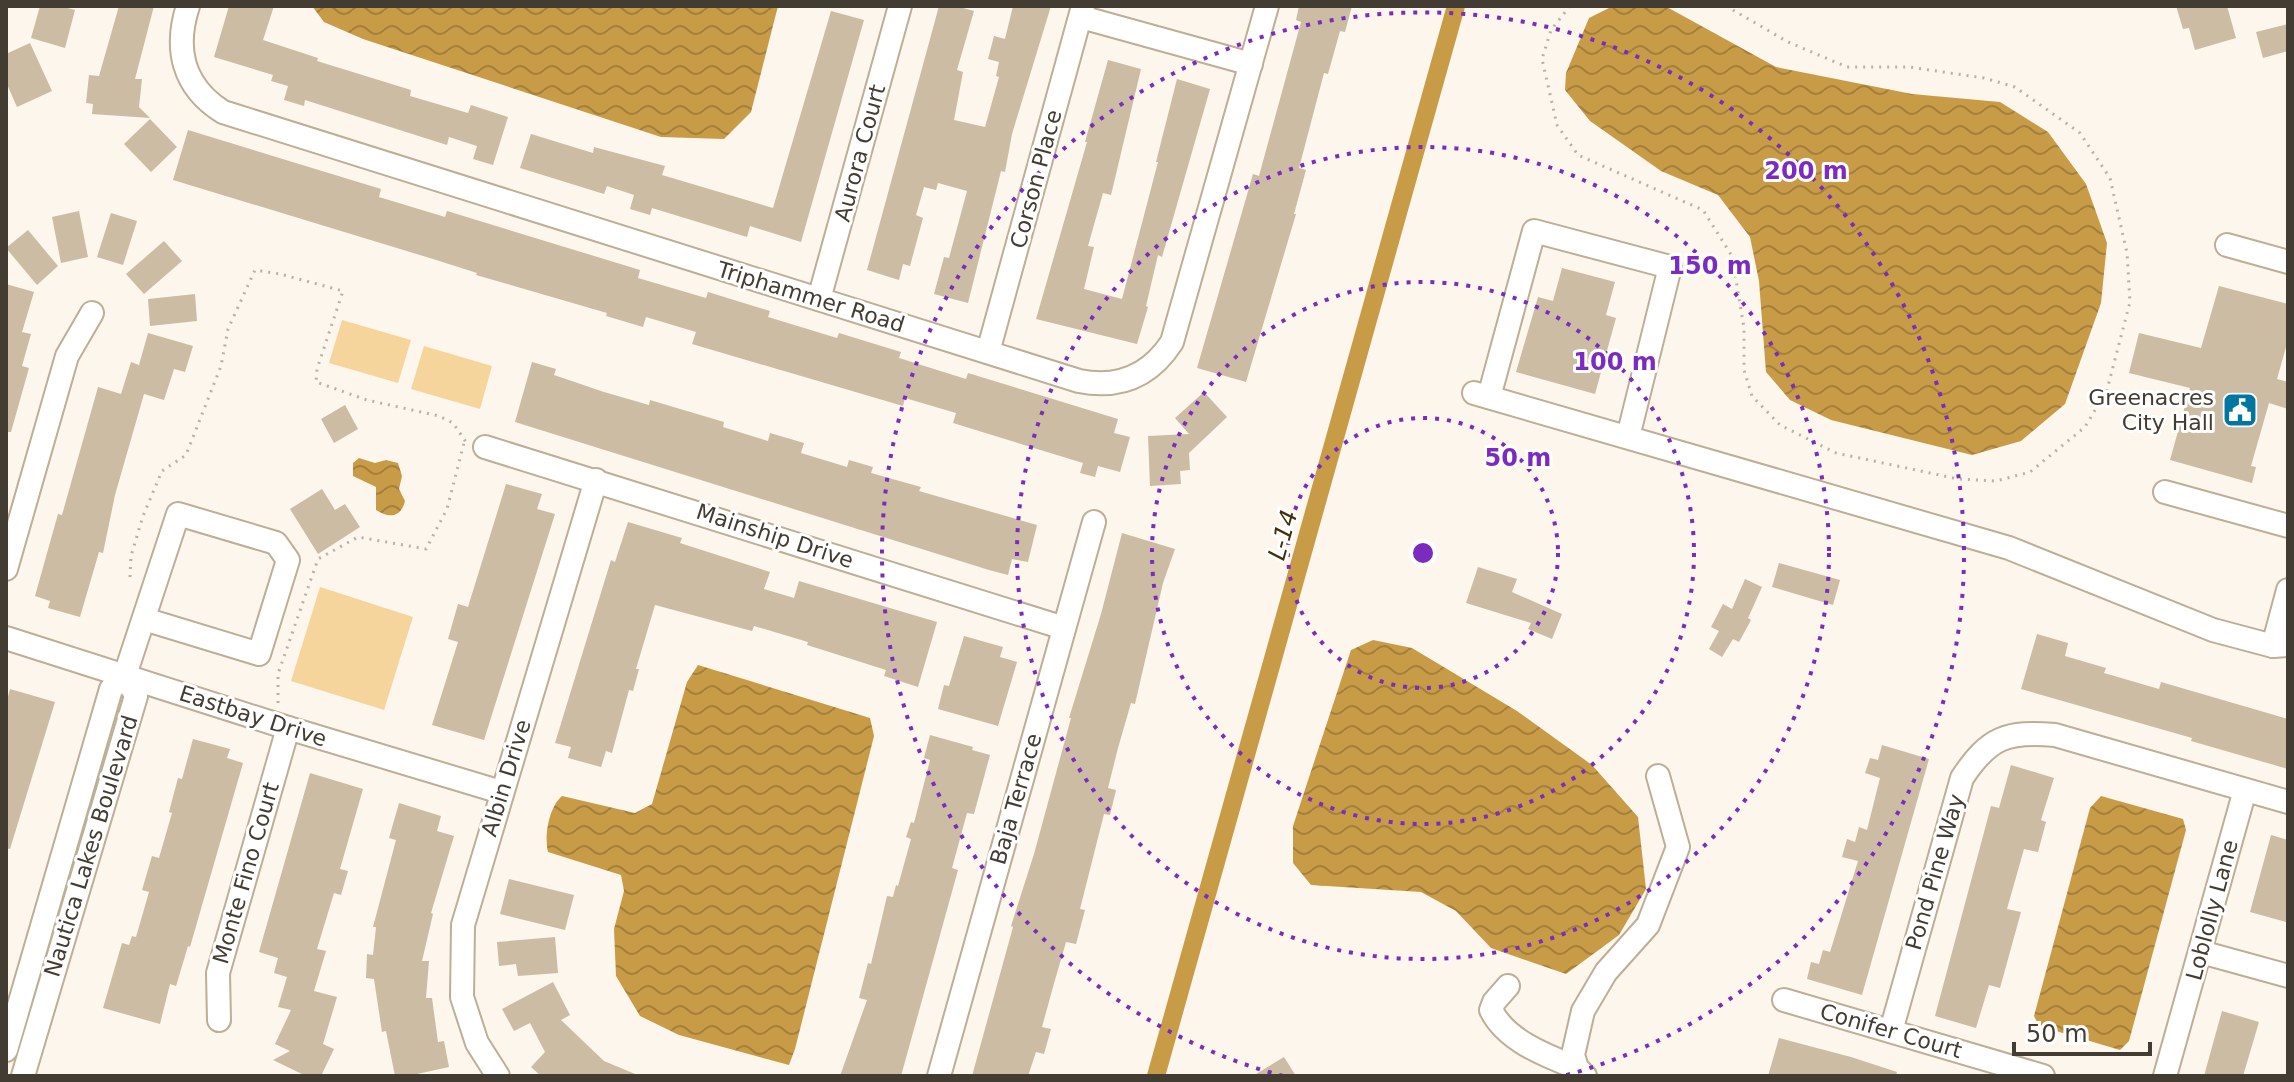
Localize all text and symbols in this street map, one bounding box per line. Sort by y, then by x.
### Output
street label: Aurora Court [830,81,890,224]
street label: Corson Place [1006,107,1066,251]
text: 200 m [1764,157,1848,185]
text: 150 m [1668,252,1752,280]
street label: Triphammer Road [713,256,908,337]
text: 100 m [1573,348,1657,376]
place label: Greenacres City Hall [2088,385,2214,435]
public building icon: Greenacres City Hall [2221,391,2259,429]
text: 50 m [1485,444,1551,472]
street label: Mainship Drive [693,499,857,573]
water label: L-14 [1263,507,1303,563]
centre of rings [1409,539,1437,567]
street label: Eastbay Drive [176,680,330,752]
street label: Nautica Lakes Boulevard [39,712,143,980]
street label: Albin Drive [476,717,536,839]
street label: Baja Terrace [985,731,1047,867]
street label: Monte Fino Court [208,779,284,967]
street label: Pond Pine Way [1901,791,1969,953]
street label: Loblolly Lane [2181,837,2243,983]
street label: Conifer Court [1817,999,1965,1063]
scale bar [2014,1006,2150,1056]
text: 50 m [2026,1020,2088,1048]

